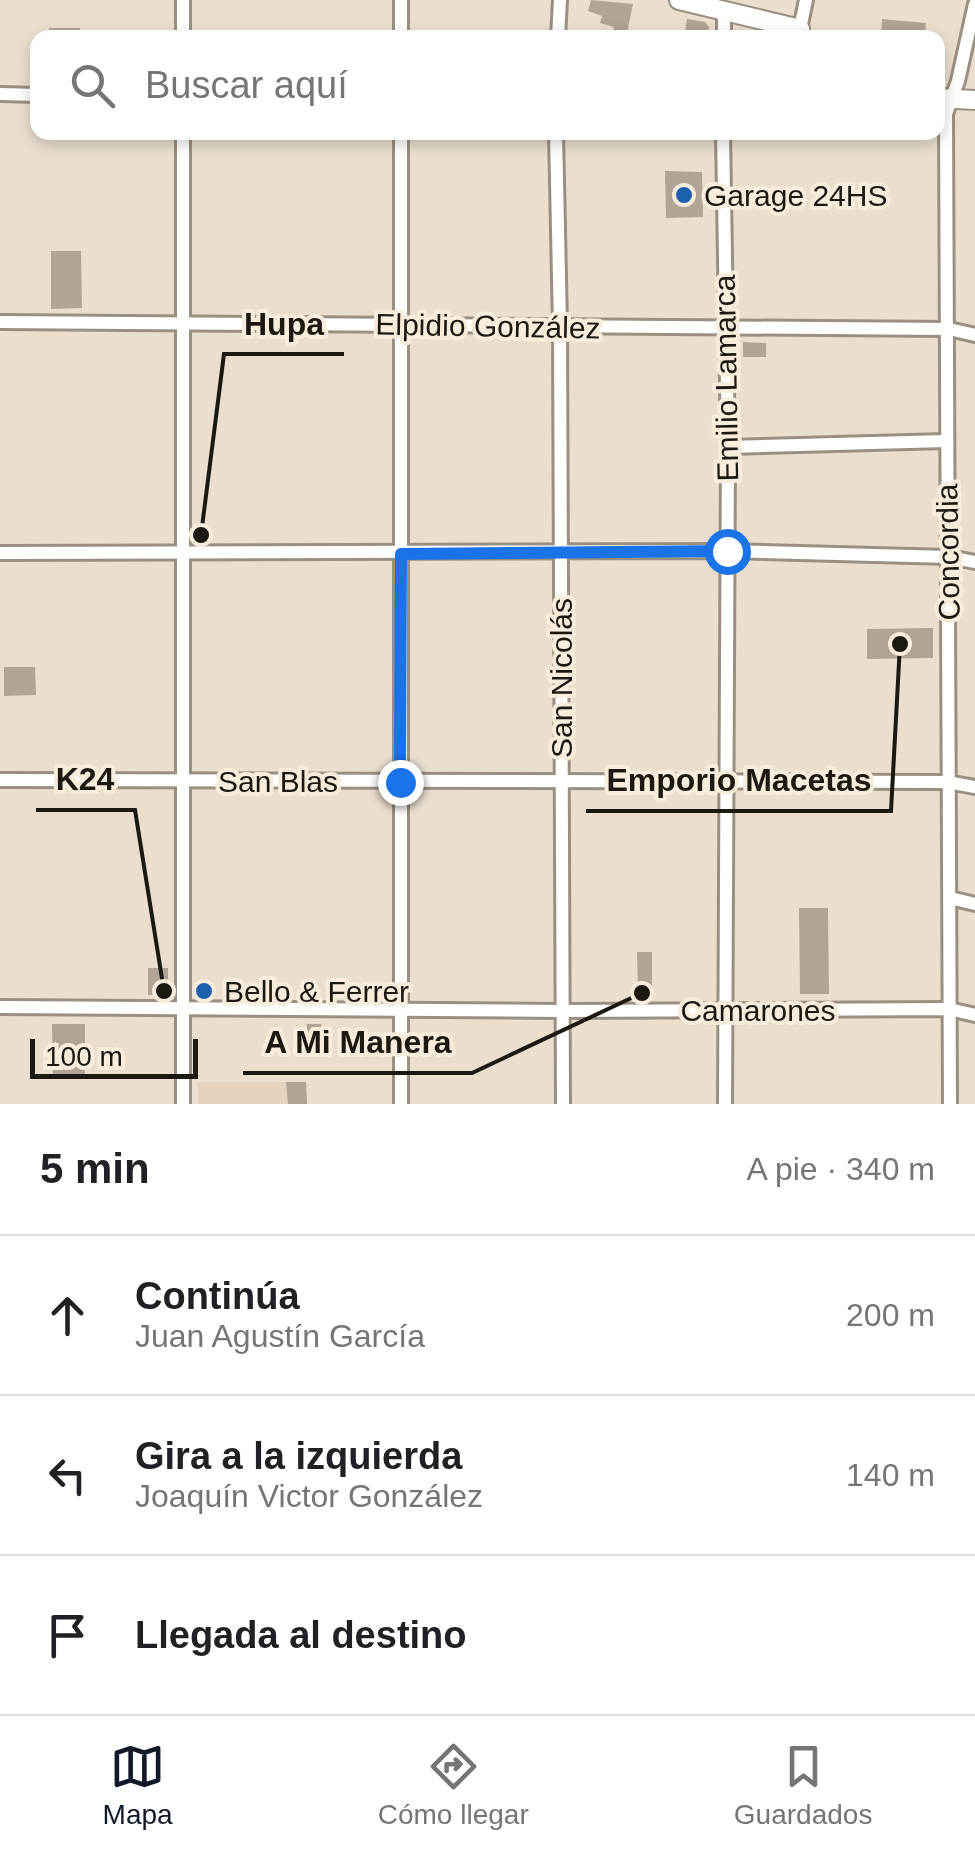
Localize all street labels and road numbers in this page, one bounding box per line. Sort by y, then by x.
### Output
street label: Emilio Lamarca [708,274,744,482]
street label: Elpidio González [375,308,601,344]
street label: Concordia [930,483,966,621]
street label: San Nicolás [545,598,578,758]
street label: San Blas [218,765,338,798]
street label: Camarones [680,994,836,1027]

